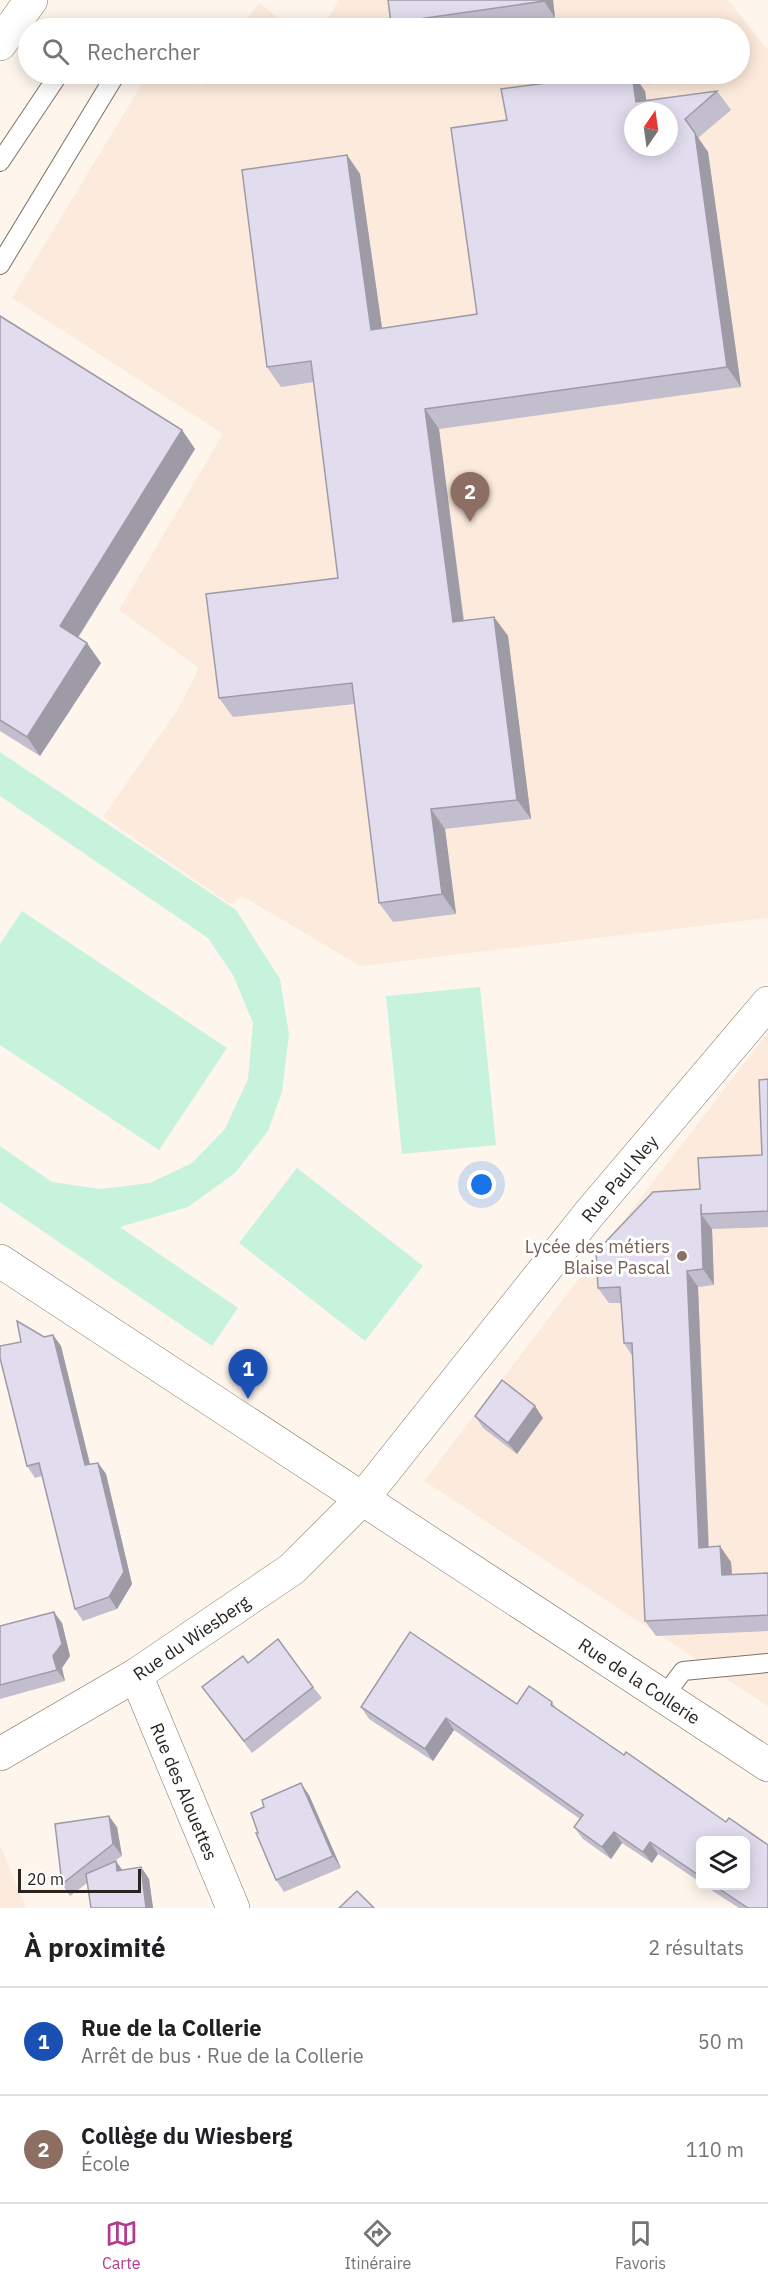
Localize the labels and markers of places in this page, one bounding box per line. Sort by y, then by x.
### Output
pin: 2 [450,472,490,522]
place label: Lycée des métiers Blaise Pascal [525,1235,670,1279]
marker: Lycée des métiers Blaise Pascal [675,1249,689,1263]
pin: 1 [228,1350,268,1399]

